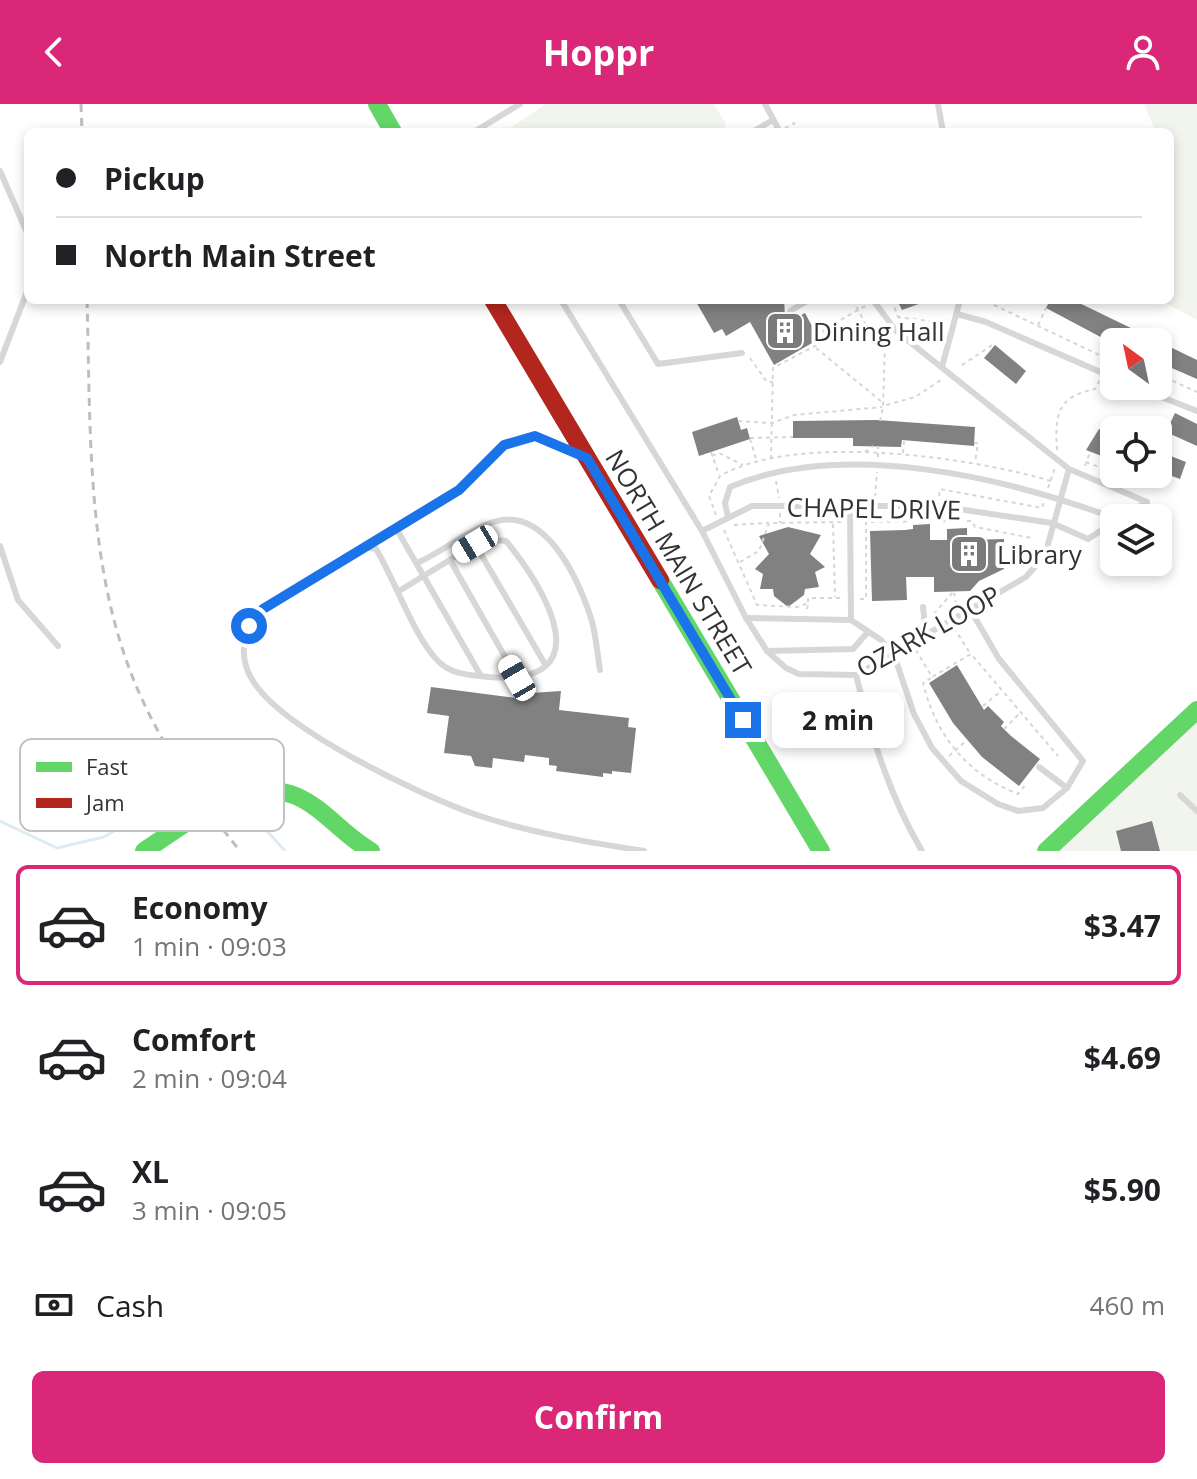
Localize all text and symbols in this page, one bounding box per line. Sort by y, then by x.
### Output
text: Hoppr [543,28,654,77]
icon: back [32,30,76,74]
icon: person [1121,30,1165,74]
text: Pickup [104,158,205,199]
text: North Main Street [104,235,376,276]
building icon: Dining Hall [764,310,806,352]
place label: Dining Hall [813,313,945,349]
north arrow [1100,328,1172,400]
map controls [1100,328,1172,576]
button: locate [1100,416,1172,488]
street label: NORTH MAIN STREET [597,442,761,682]
street label: CHAPEL DRIVE [786,488,962,528]
button: layers [1100,504,1172,576]
car [448,521,502,567]
building icon: Library [948,533,990,575]
place label: Library [997,536,1083,572]
street label: OZARK LOOP [849,576,1007,686]
route start [231,608,267,644]
car [495,651,539,705]
callout: 2 min [771,692,903,748]
route end [725,702,761,738]
text: 2 min [802,702,874,738]
legend [20,739,284,831]
text: Fast [86,751,128,781]
text: Jam [84,787,125,817]
text: Economy [132,887,268,928]
icon: car [36,889,108,961]
text: $3.47 [1084,905,1161,946]
text: 1 min · 09:03 [132,928,287,964]
text: Comfort [132,1019,256,1060]
icon: car [36,1021,108,1093]
text: $4.69 [1084,1037,1161,1078]
text: 2 min · 09:04 [132,1060,287,1096]
text: XL [132,1151,169,1192]
icon: car [36,1153,108,1225]
text: $5.90 [1084,1169,1161,1210]
text: 3 min · 09:05 [132,1192,287,1228]
icon: cash [32,1283,76,1327]
text: Cash [96,1285,164,1326]
text: 460 m [1090,1287,1165,1323]
button: Confirm [32,1371,1165,1463]

